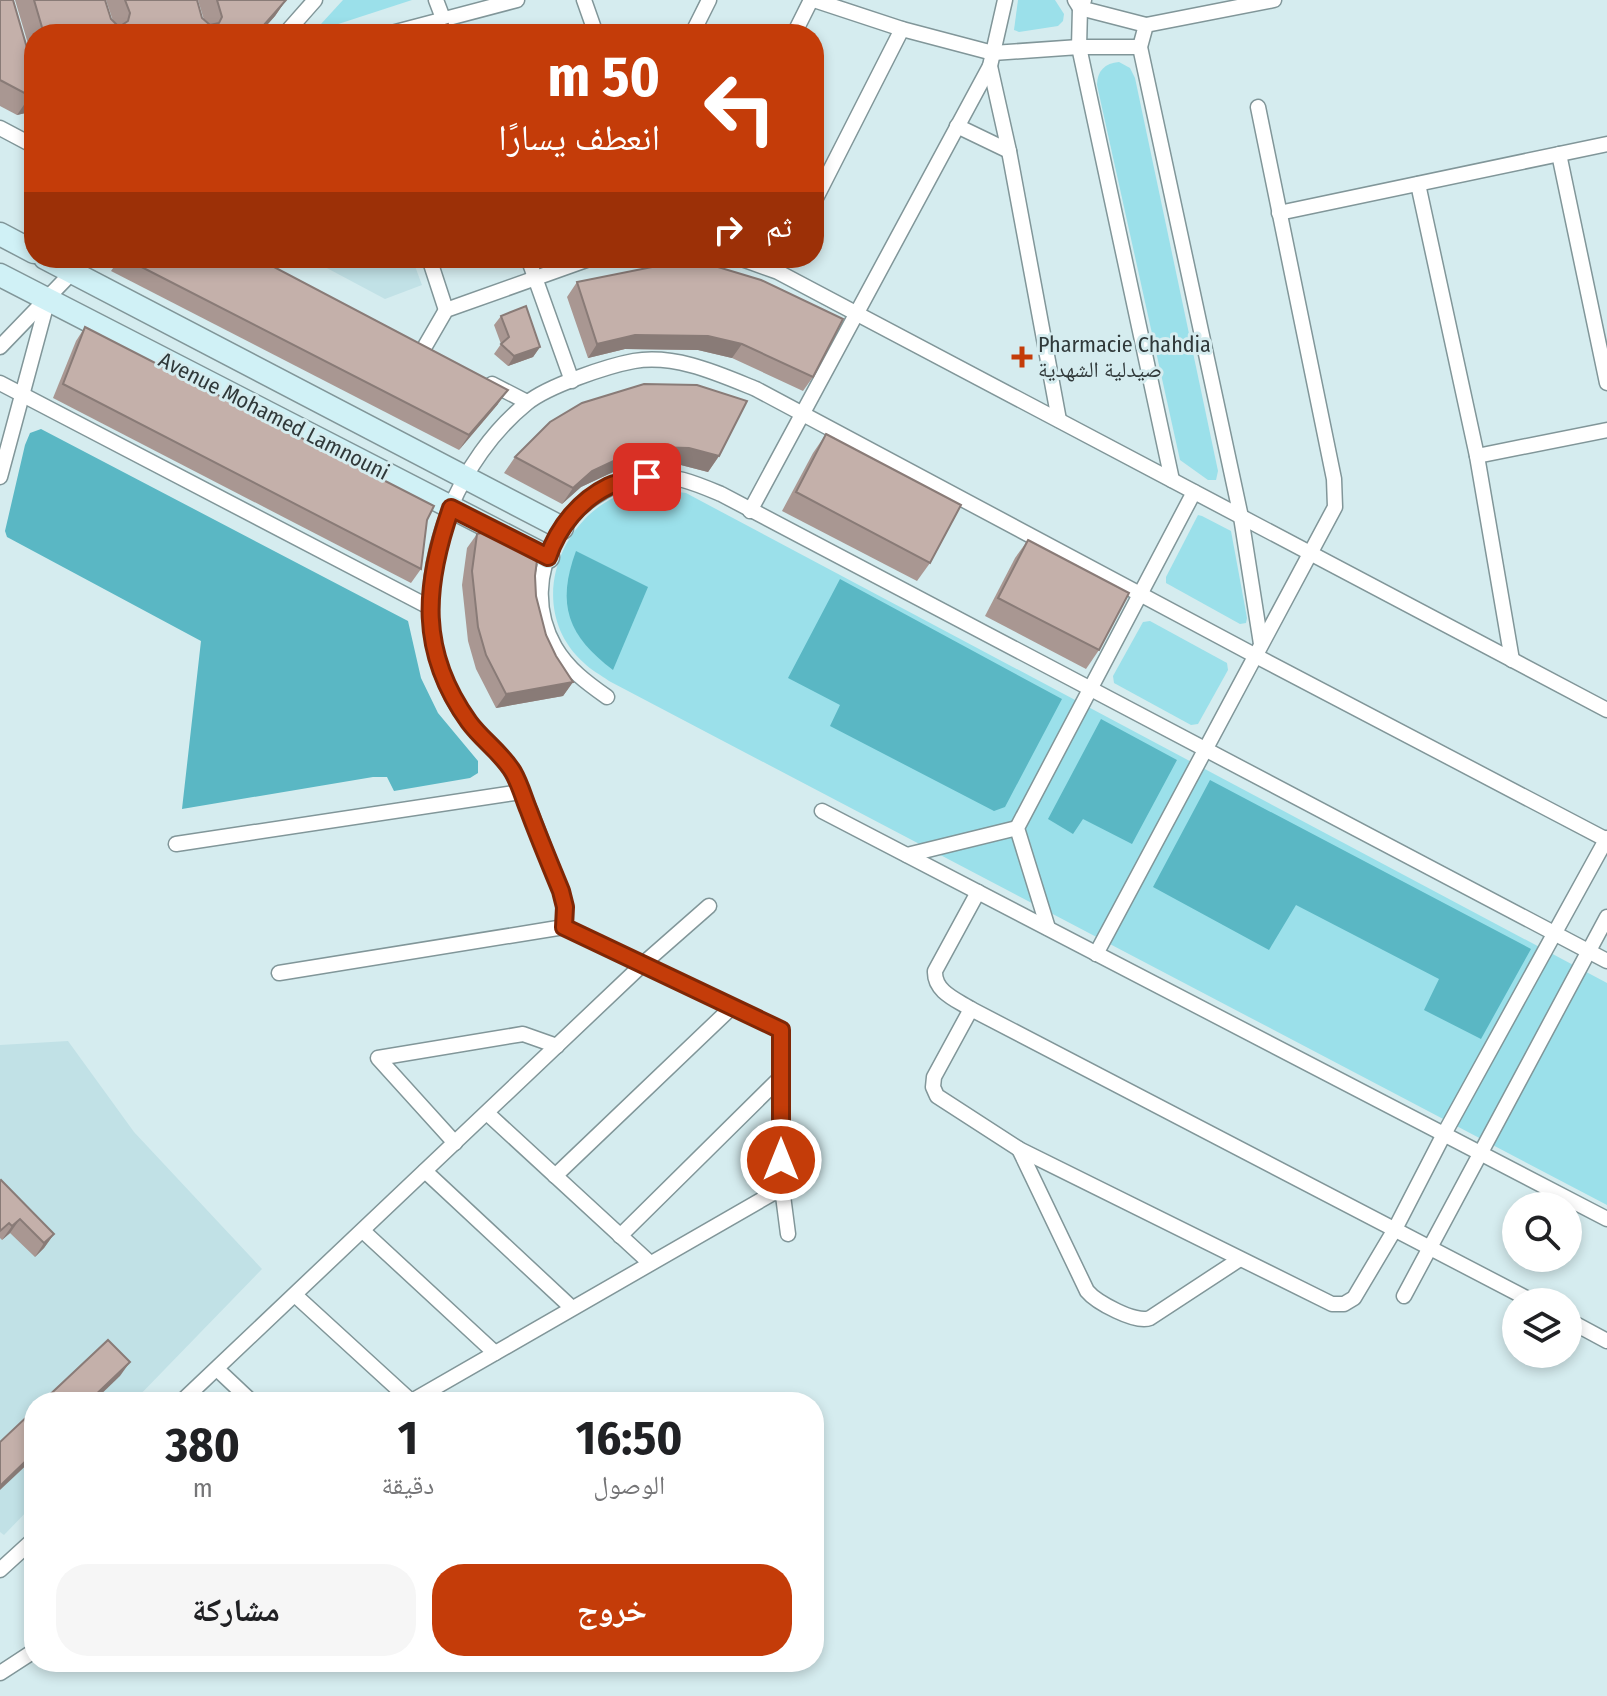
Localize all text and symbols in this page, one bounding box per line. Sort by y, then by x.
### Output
text: 50 m [548,44,660,111]
icon: left [688,56,792,160]
text: انعطف يسارًا [498,116,660,160]
icon: right [706,208,750,252]
text: ثم [766,209,792,245]
place label: Pharmacie Chahdia صيدلية الشهدية [1038,331,1211,383]
street label: Avenue Mohamed Lamnouni [154,346,394,486]
marker: Pharmacie Chahdia صيدلية الشهدية [1013,348,1031,366]
pin [613,443,681,511]
icon: arrive [625,455,669,499]
position arrow [739,1118,823,1202]
map controls [1502,1192,1582,1368]
button: search [1502,1192,1582,1272]
button: layers [1502,1288,1582,1368]
text: 1 [398,1409,418,1467]
text: 16:50 [576,1409,682,1467]
text: 380 [166,1416,240,1474]
text: دقيقة [381,1470,434,1501]
text: الوصول [593,1470,665,1501]
text: m [193,1473,213,1504]
button: مشاركة [56,1564,416,1656]
button: خروج [432,1564,792,1656]

